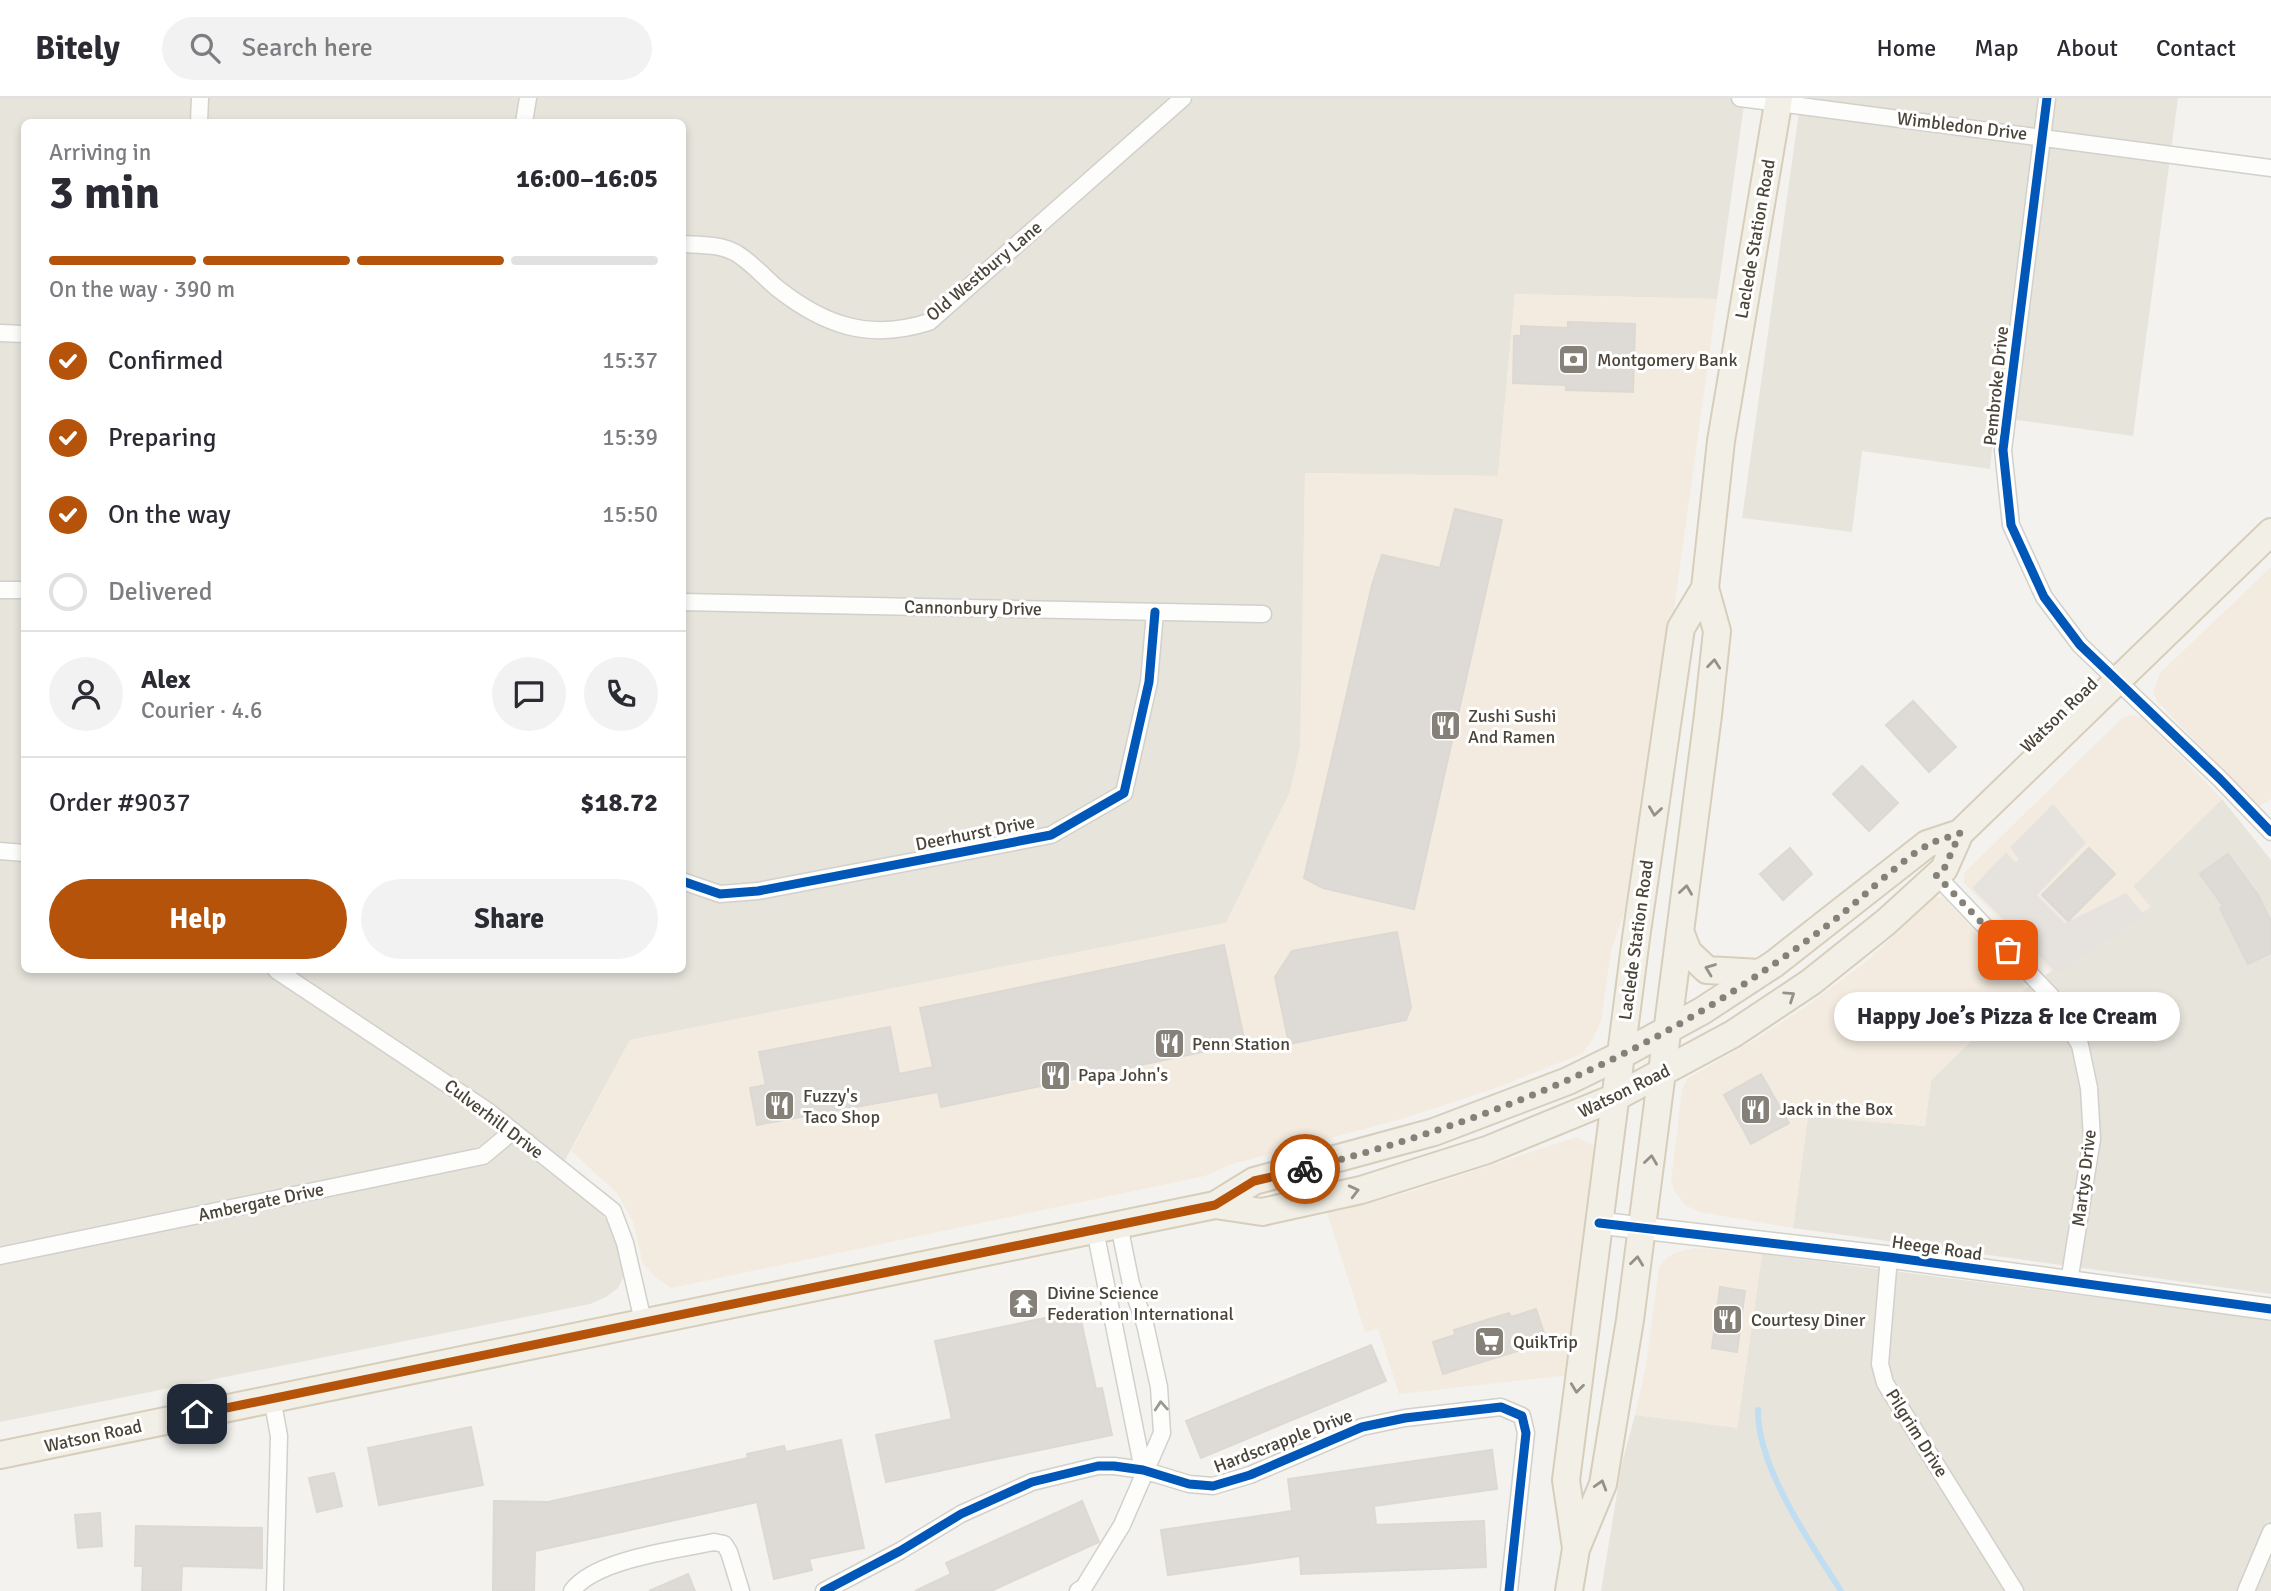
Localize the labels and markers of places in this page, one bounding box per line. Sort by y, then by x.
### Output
bank icon: Montgomery Bank [1557,343,1591,377]
place label: Montgomery Bank [1597,349,1737,371]
place label: Zushi Sushi And Ramen [1468,705,1556,748]
restaurant icon: Zushi Sushi And Ramen [1428,709,1462,743]
pin [1978,920,2038,980]
callout: Happy Joe’s Pizza & Ice Cream [1835,992,2181,1041]
restaurant icon: Penn Station [1152,1027,1186,1061]
place label: Penn Station [1192,1033,1290,1055]
restaurant icon: Papa John's [1038,1058,1072,1092]
place label: Papa John's [1078,1064,1168,1086]
place label: Fuzzy's Taco Shop [803,1085,880,1128]
restaurant icon: Fuzzy's Taco Shop [763,1089,797,1123]
restaurant icon: Jack in the Box [1739,1092,1773,1126]
place label: Jack in the Box [1779,1098,1894,1120]
place label: Divine Science Federation International [1047,1282,1234,1325]
temple icon: Divine Science Federation International [1007,1286,1041,1320]
restaurant icon: Courtesy Diner [1711,1303,1745,1337]
place label: Courtesy Diner [1751,1309,1866,1331]
supermarket icon: QuikTrip [1473,1325,1507,1359]
place label: QuikTrip [1513,1331,1578,1353]
pin [167,1384,227,1444]

